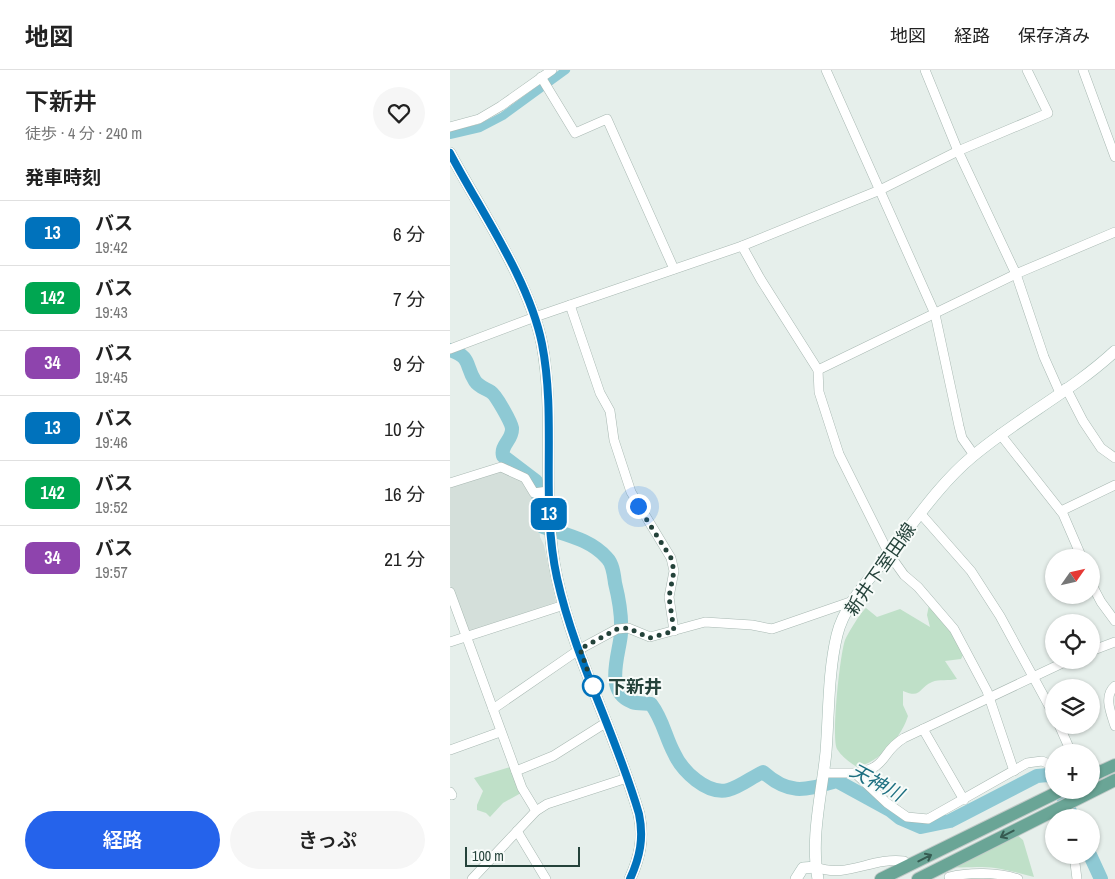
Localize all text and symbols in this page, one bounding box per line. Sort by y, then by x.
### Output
text: 地図 [25,20,73,52]
text: 地図 [890,23,926,48]
text: 経路 [954,23,990,48]
text: 保存済み [1018,23,1090,48]
text: 下新井 [25,85,97,117]
button: heart [373,87,425,139]
text: 徒歩 · 4 分 · 240 m [25,122,142,144]
text: 発車時刻 [25,164,101,190]
text: バス [95,210,133,236]
text: 13 [44,220,61,245]
text: 6 分 [393,221,425,247]
text: 19:42 [95,236,128,258]
text: バス [95,275,133,301]
text: 142 [40,285,65,310]
text: 7 分 [393,286,425,312]
text: 19:43 [95,301,128,323]
text: バス [95,340,133,366]
text: 34 [44,350,61,375]
text: 9 分 [393,351,425,377]
text: 19:45 [95,366,128,388]
text: バス [95,405,133,431]
text: 13 [44,415,61,440]
text: 10 分 [384,416,425,442]
text: 19:46 [95,431,128,453]
text: バス [95,470,133,496]
text: 142 [40,480,65,505]
text: 16 分 [384,481,425,507]
your location [626,494,651,519]
text: 19:52 [95,496,128,518]
line badge: 13 [526,498,572,530]
text: 13 [541,501,557,526]
street label: 新井下室田線 [839,518,921,620]
text: バス [95,535,133,561]
text: 34 [44,545,61,570]
text: 21 分 [384,546,425,572]
north arrow [1045,549,1100,604]
map controls [1045,549,1100,864]
text: 19:57 [95,561,128,583]
button: locate [1045,614,1100,669]
place label: 下新井 [608,674,662,699]
marker: 下新井 [582,675,604,697]
button: layers [1045,679,1100,734]
button: + [1045,744,1100,799]
water label: 天神川 [846,757,910,808]
button: − [1045,809,1100,864]
button: 経路 [25,811,220,869]
button: きっぷ [230,811,425,869]
one-way arrow [1000,829,1015,839]
scale bar [465,844,580,867]
text: 100 m [472,847,504,865]
one-way arrow [917,853,932,862]

